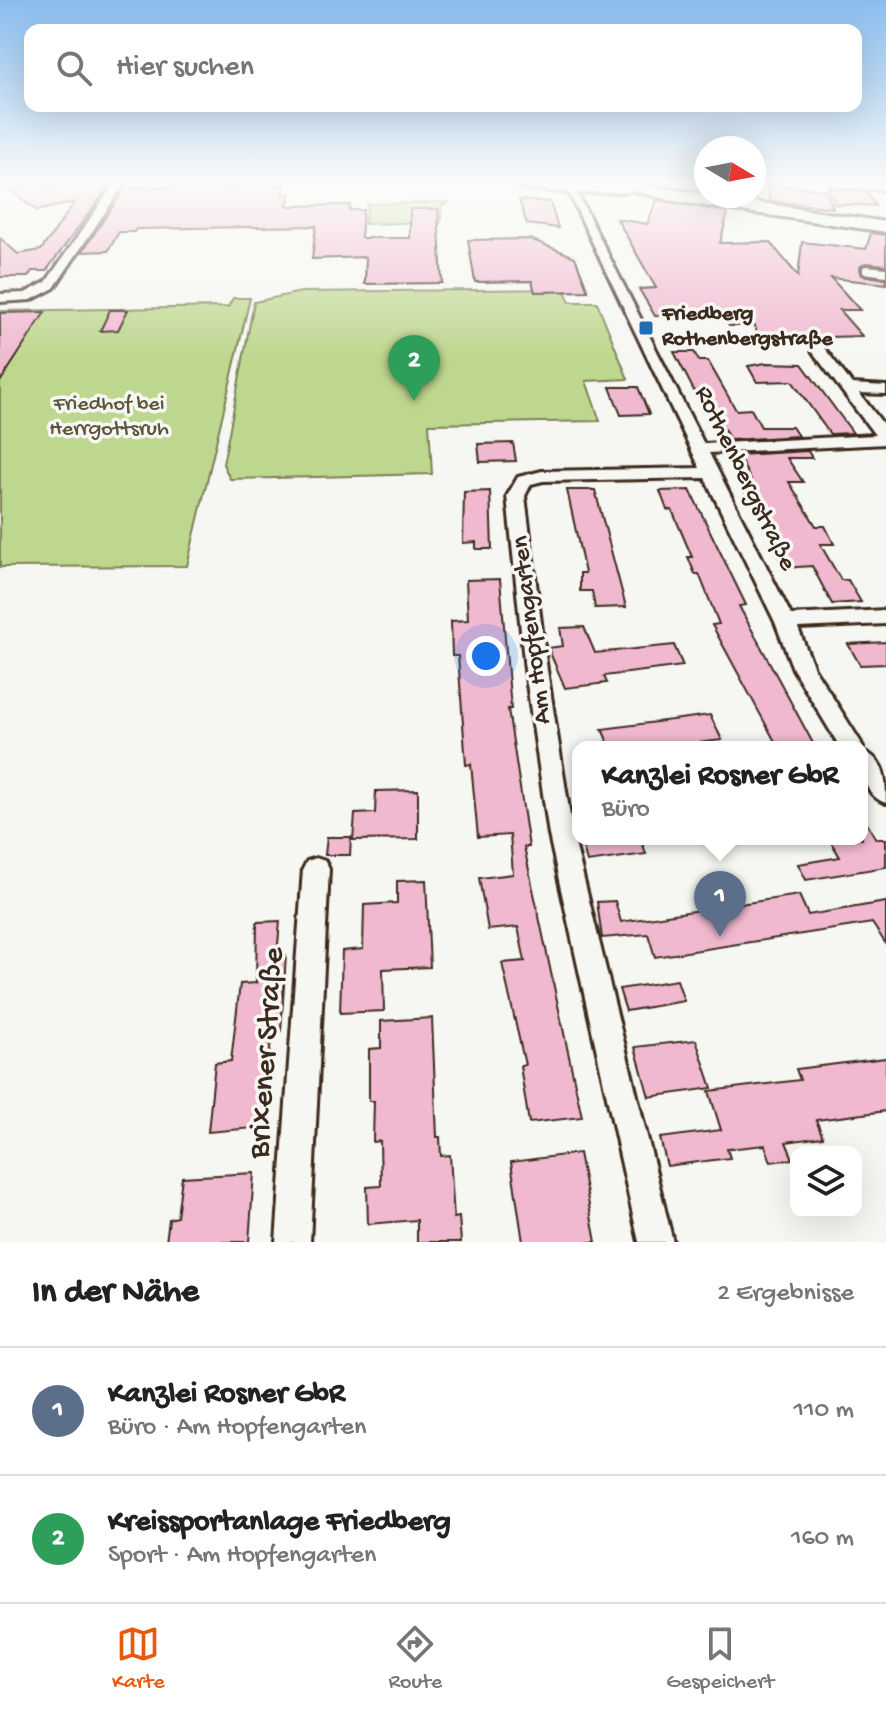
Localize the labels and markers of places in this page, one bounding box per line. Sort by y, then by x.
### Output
place label: Friedberg Rothenbergstraße [661,302,833,353]
marker: Friedberg Rothenbergstraße [637,319,655,337]
pin: 2 [388,335,440,401]
pin: 1 [694,871,746,937]

